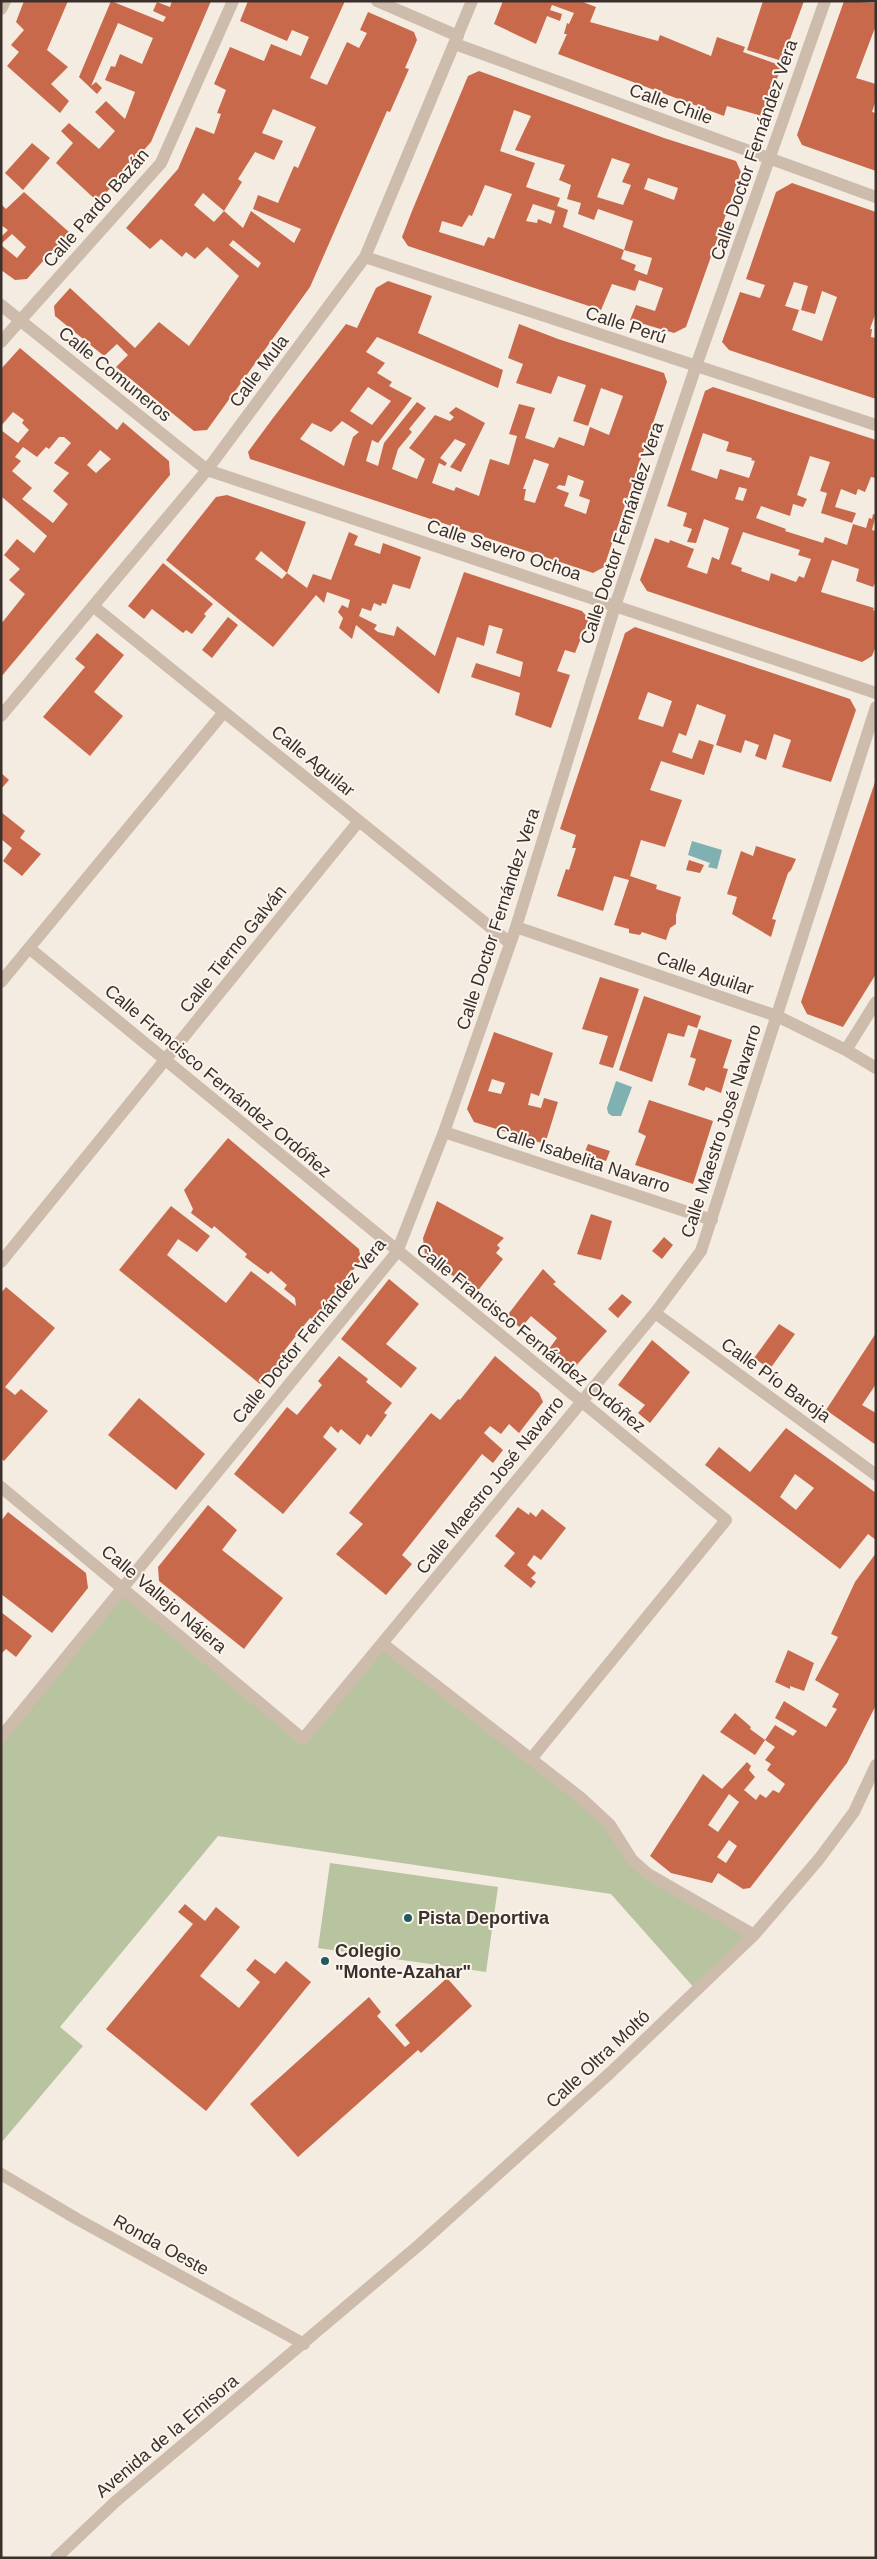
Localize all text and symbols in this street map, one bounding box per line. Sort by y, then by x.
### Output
street label: Calle Doctor Fernández Vera [707,36,802,263]
street label: Calle Chile [627,80,715,128]
street label: Calle Pardo Bazán [39,145,153,271]
street label: Calle Perú [583,303,669,347]
street label: Calle Comuneros [55,322,175,426]
street label: Calle Mula [225,330,293,411]
street label: Calle Doctor Fernández Vera [577,419,668,646]
street label: Calle Severo Ochoa [424,516,585,585]
street label: Calle Aguilar [267,721,359,801]
street label: Calle Doctor Fernández Vera [453,805,544,1032]
street label: Calle Tierno Galván [175,881,291,1017]
street label: Calle Aguilar [654,947,756,999]
street label: Calle Francisco Fernández Ordóñez [101,980,335,1182]
street label: Calle Maestro José Navarro [677,1022,765,1240]
street label: Calle Isabelita Navarro [493,1121,673,1197]
street label: Calle Doctor Fernández Vera [228,1234,390,1427]
street label: Calle Francisco Fernández Ordóñez [412,1239,650,1437]
street label: Calle Pío Baroja [718,1334,835,1427]
street label: Calle Maestro José Navarro [412,1392,568,1578]
street label: Calle Vallejo Nájera [98,1541,231,1658]
place label: Pista Deportiva [418,1908,550,1928]
marker: Pista Deportiva [402,1912,414,1924]
place label: Colegio "Monte-Azahar" [335,1941,471,1982]
marker: Colegio "Monte-Azahar" [319,1955,331,1967]
street label: Calle Oltra Moltó [542,2006,654,2112]
street label: Ronda Oeste [110,2211,212,2279]
street label: Avenida de la Emisora [92,2370,243,2501]

